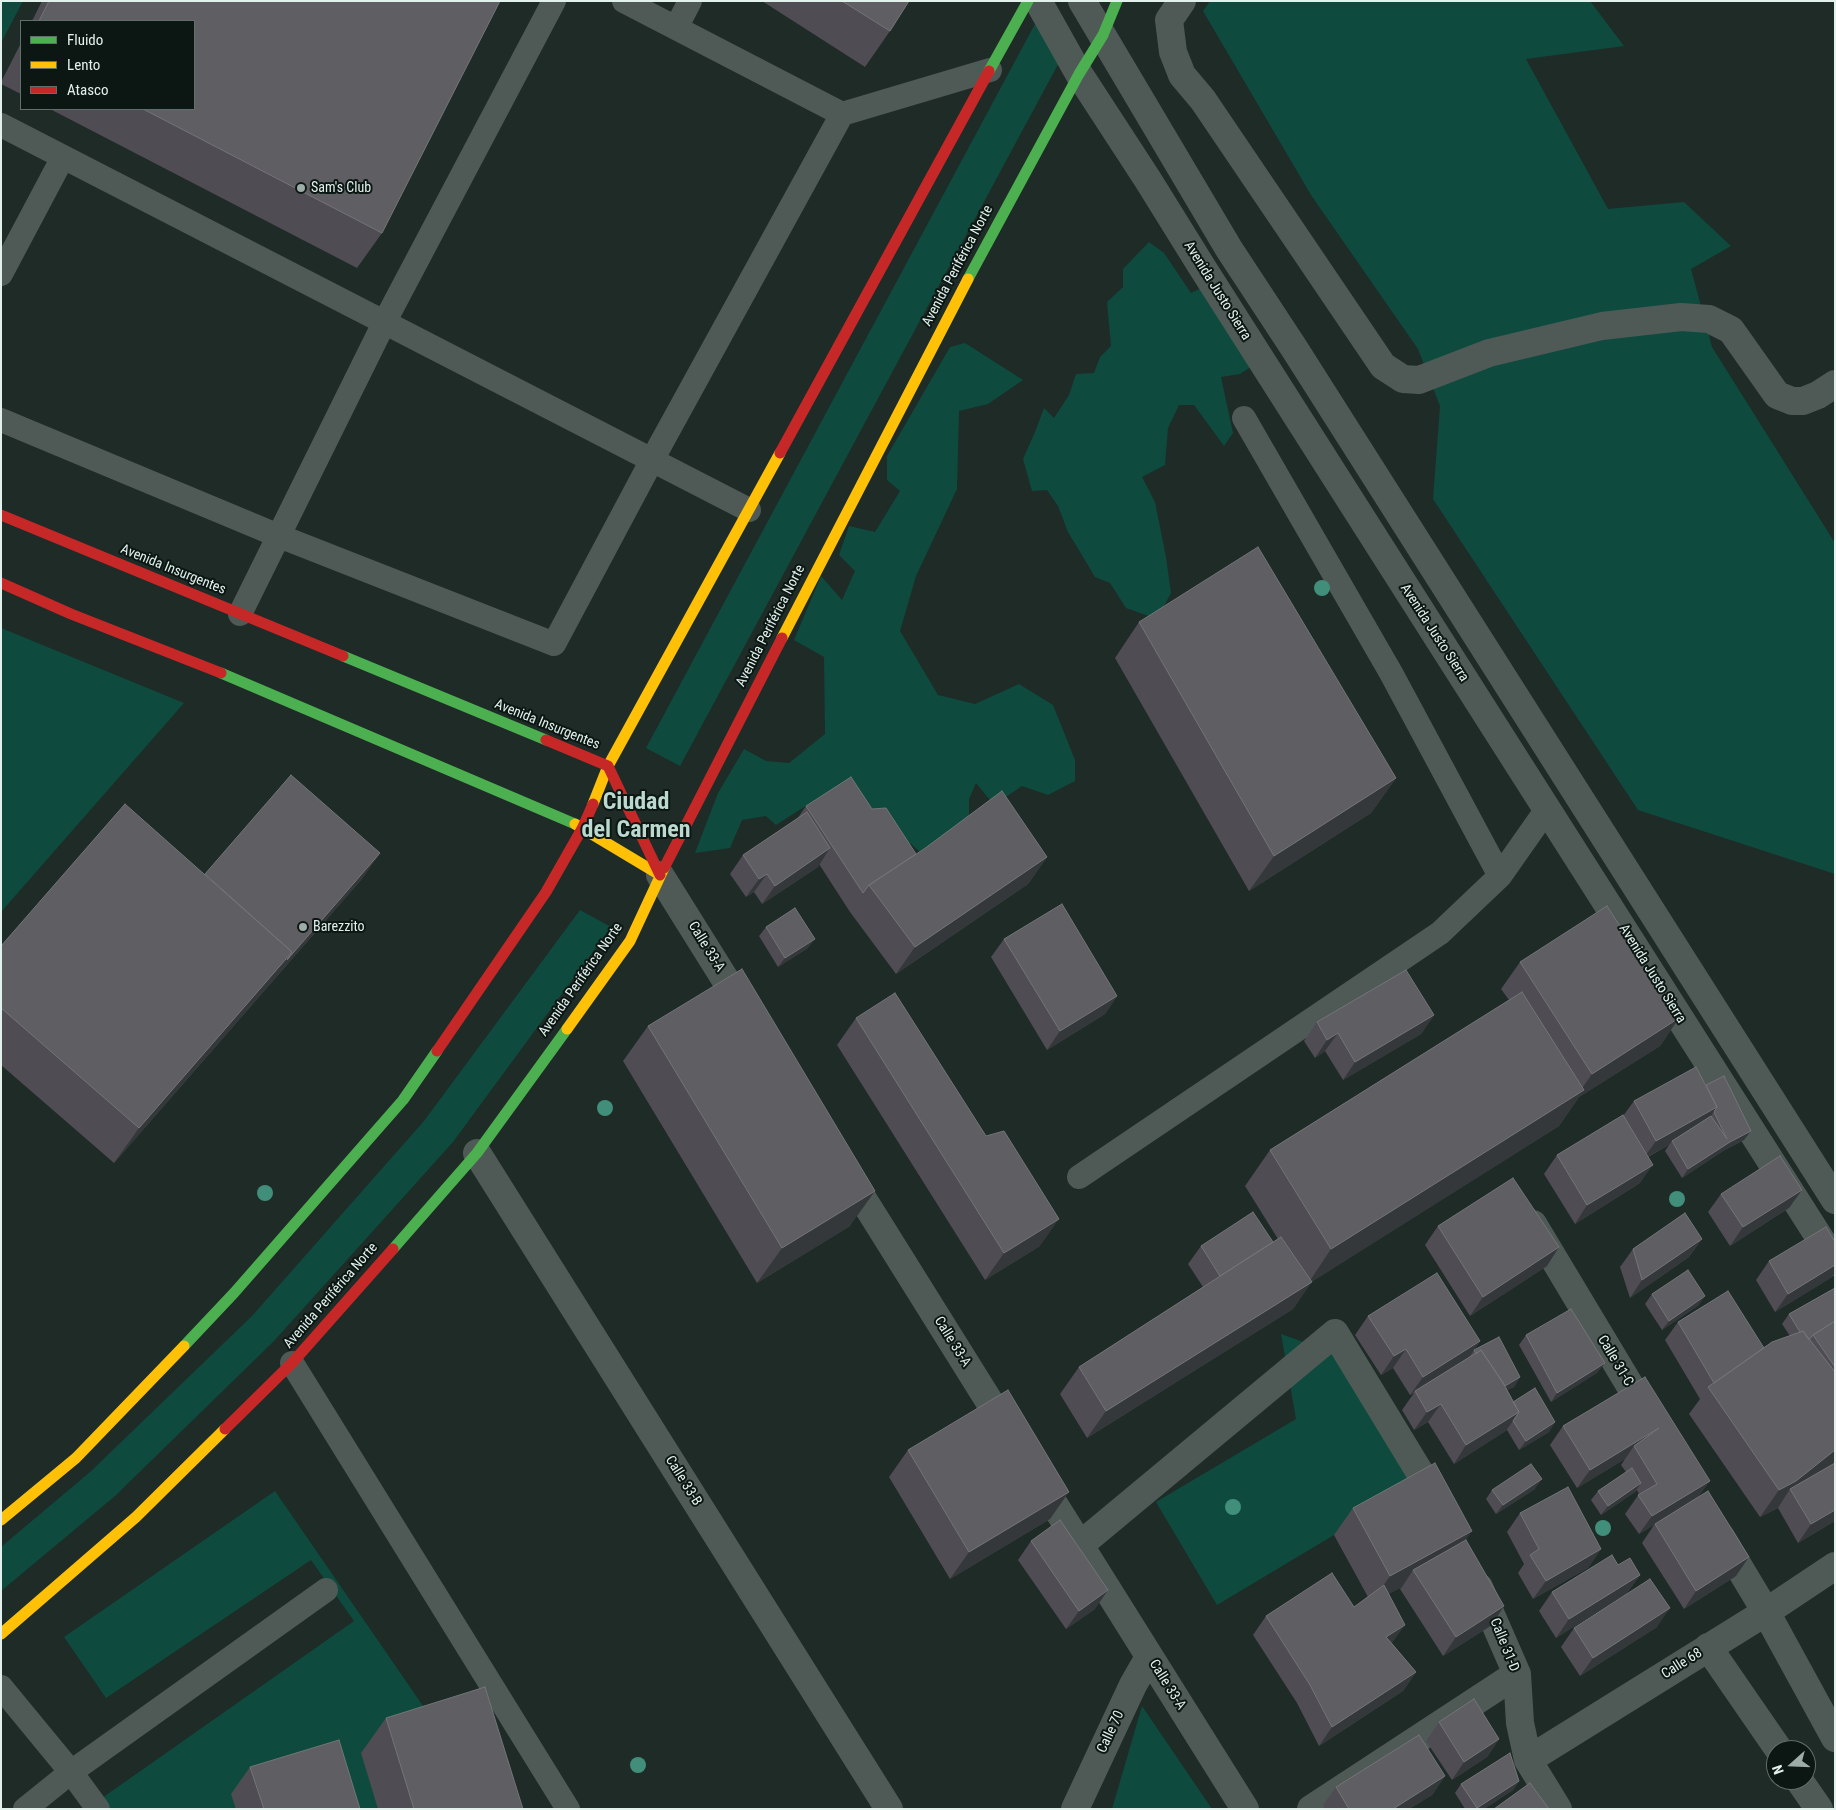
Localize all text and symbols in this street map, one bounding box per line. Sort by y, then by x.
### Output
legend [20,20,195,110]
text: Fluido [67,31,103,49]
text: Lento [67,56,100,74]
text: Atasco [67,81,108,99]
place label: Sam's Club [311,180,371,196]
marker: Sam's Club [295,182,307,194]
street label: Avenida Periférica Norte [919,203,997,329]
street label: Avenida Justo Sierra [1180,239,1254,343]
street label: Avenida Insurgentes [118,541,228,599]
street label: Avenida Periférica Norte [733,562,809,690]
street label: Avenida Justo Sierra [1396,581,1472,685]
street label: Avenida Insurgentes [492,696,602,754]
district label: Ciudad del Carmen [582,789,690,845]
place label: Barezzito [313,919,365,935]
street label: Calle 33-A [684,919,728,975]
street label: Avenida Periférica Norte [536,920,626,1040]
marker: Barezzito [297,921,309,933]
street label: Avenida Justo Sierra [1615,922,1689,1026]
street label: Avenida Periférica Norte [281,1240,381,1352]
street label: Calle 33-A [930,1314,974,1370]
street label: Calle 31-C [1593,1333,1637,1389]
street label: Calle 33-B [661,1453,705,1509]
street label: Calle 31-D [1486,1616,1522,1674]
street label: Calle 68 [1659,1645,1705,1683]
street label: Calle 33-A [1145,1657,1189,1713]
street label: Calle 70 [1094,1708,1128,1756]
north arrow [1766,1740,1816,1790]
text: N [1769,1763,1787,1777]

